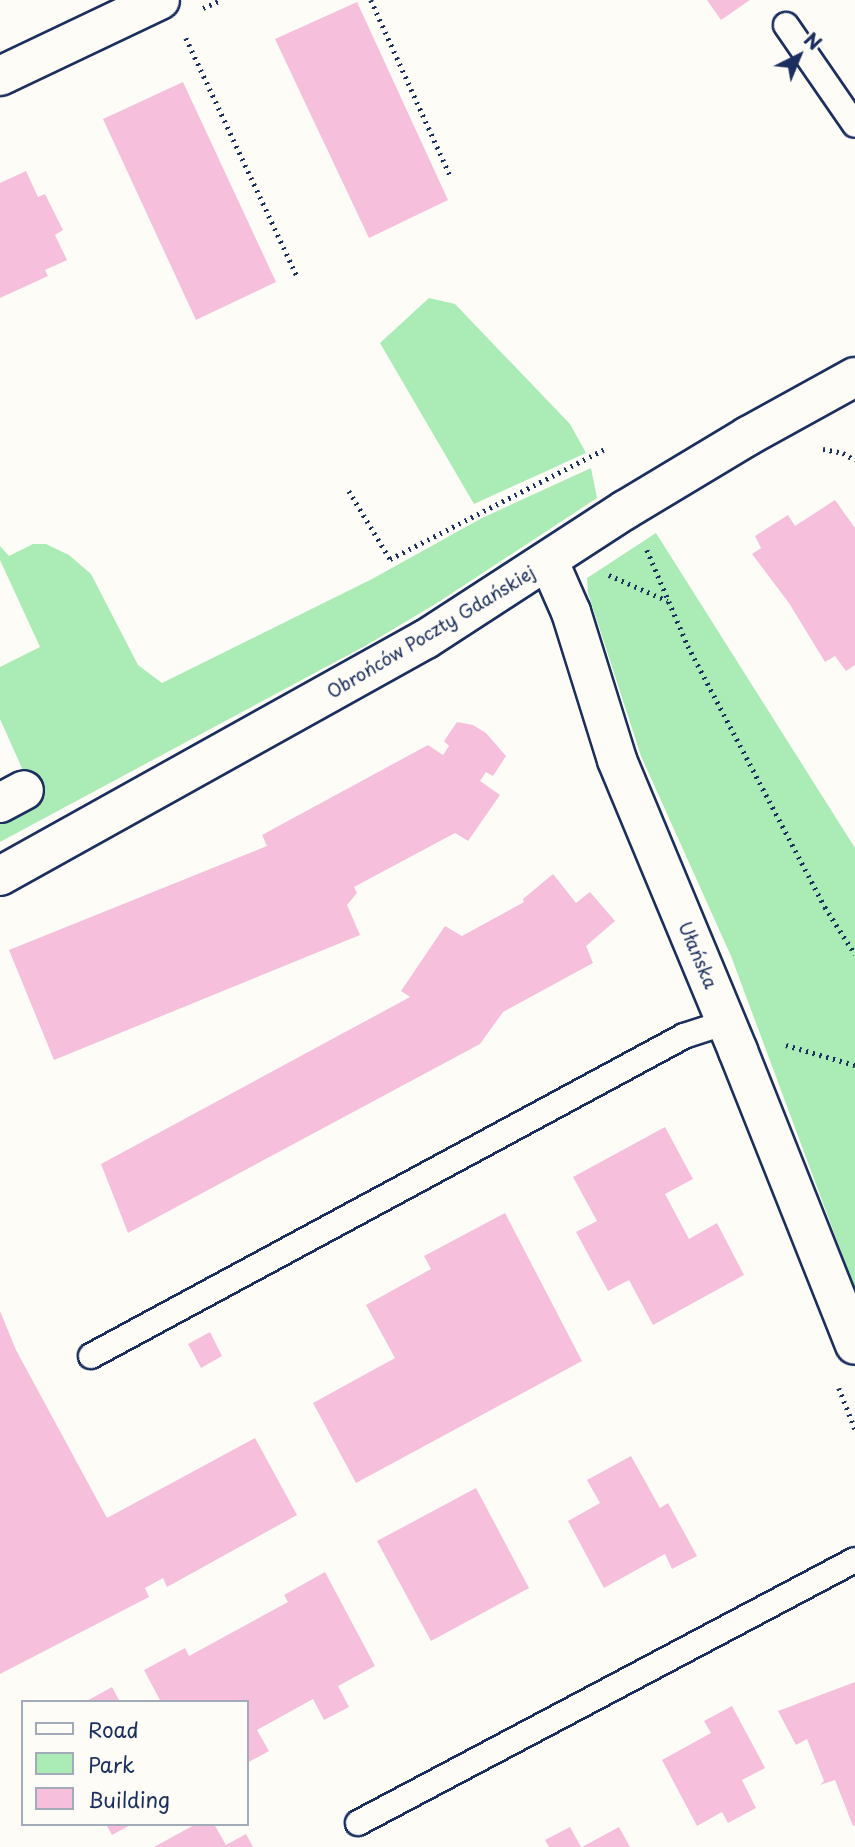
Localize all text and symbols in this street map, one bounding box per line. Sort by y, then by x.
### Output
north arrow [764,21,834,91]
text: N [798,25,828,56]
street label: Obrońców Poczty Gdańskiej [323,561,539,703]
street label: Ułańska [674,918,722,992]
legend [21,1700,248,1826]
text: Road [88,1713,139,1745]
text: Park [88,1748,135,1780]
text: Building [88,1783,170,1815]

